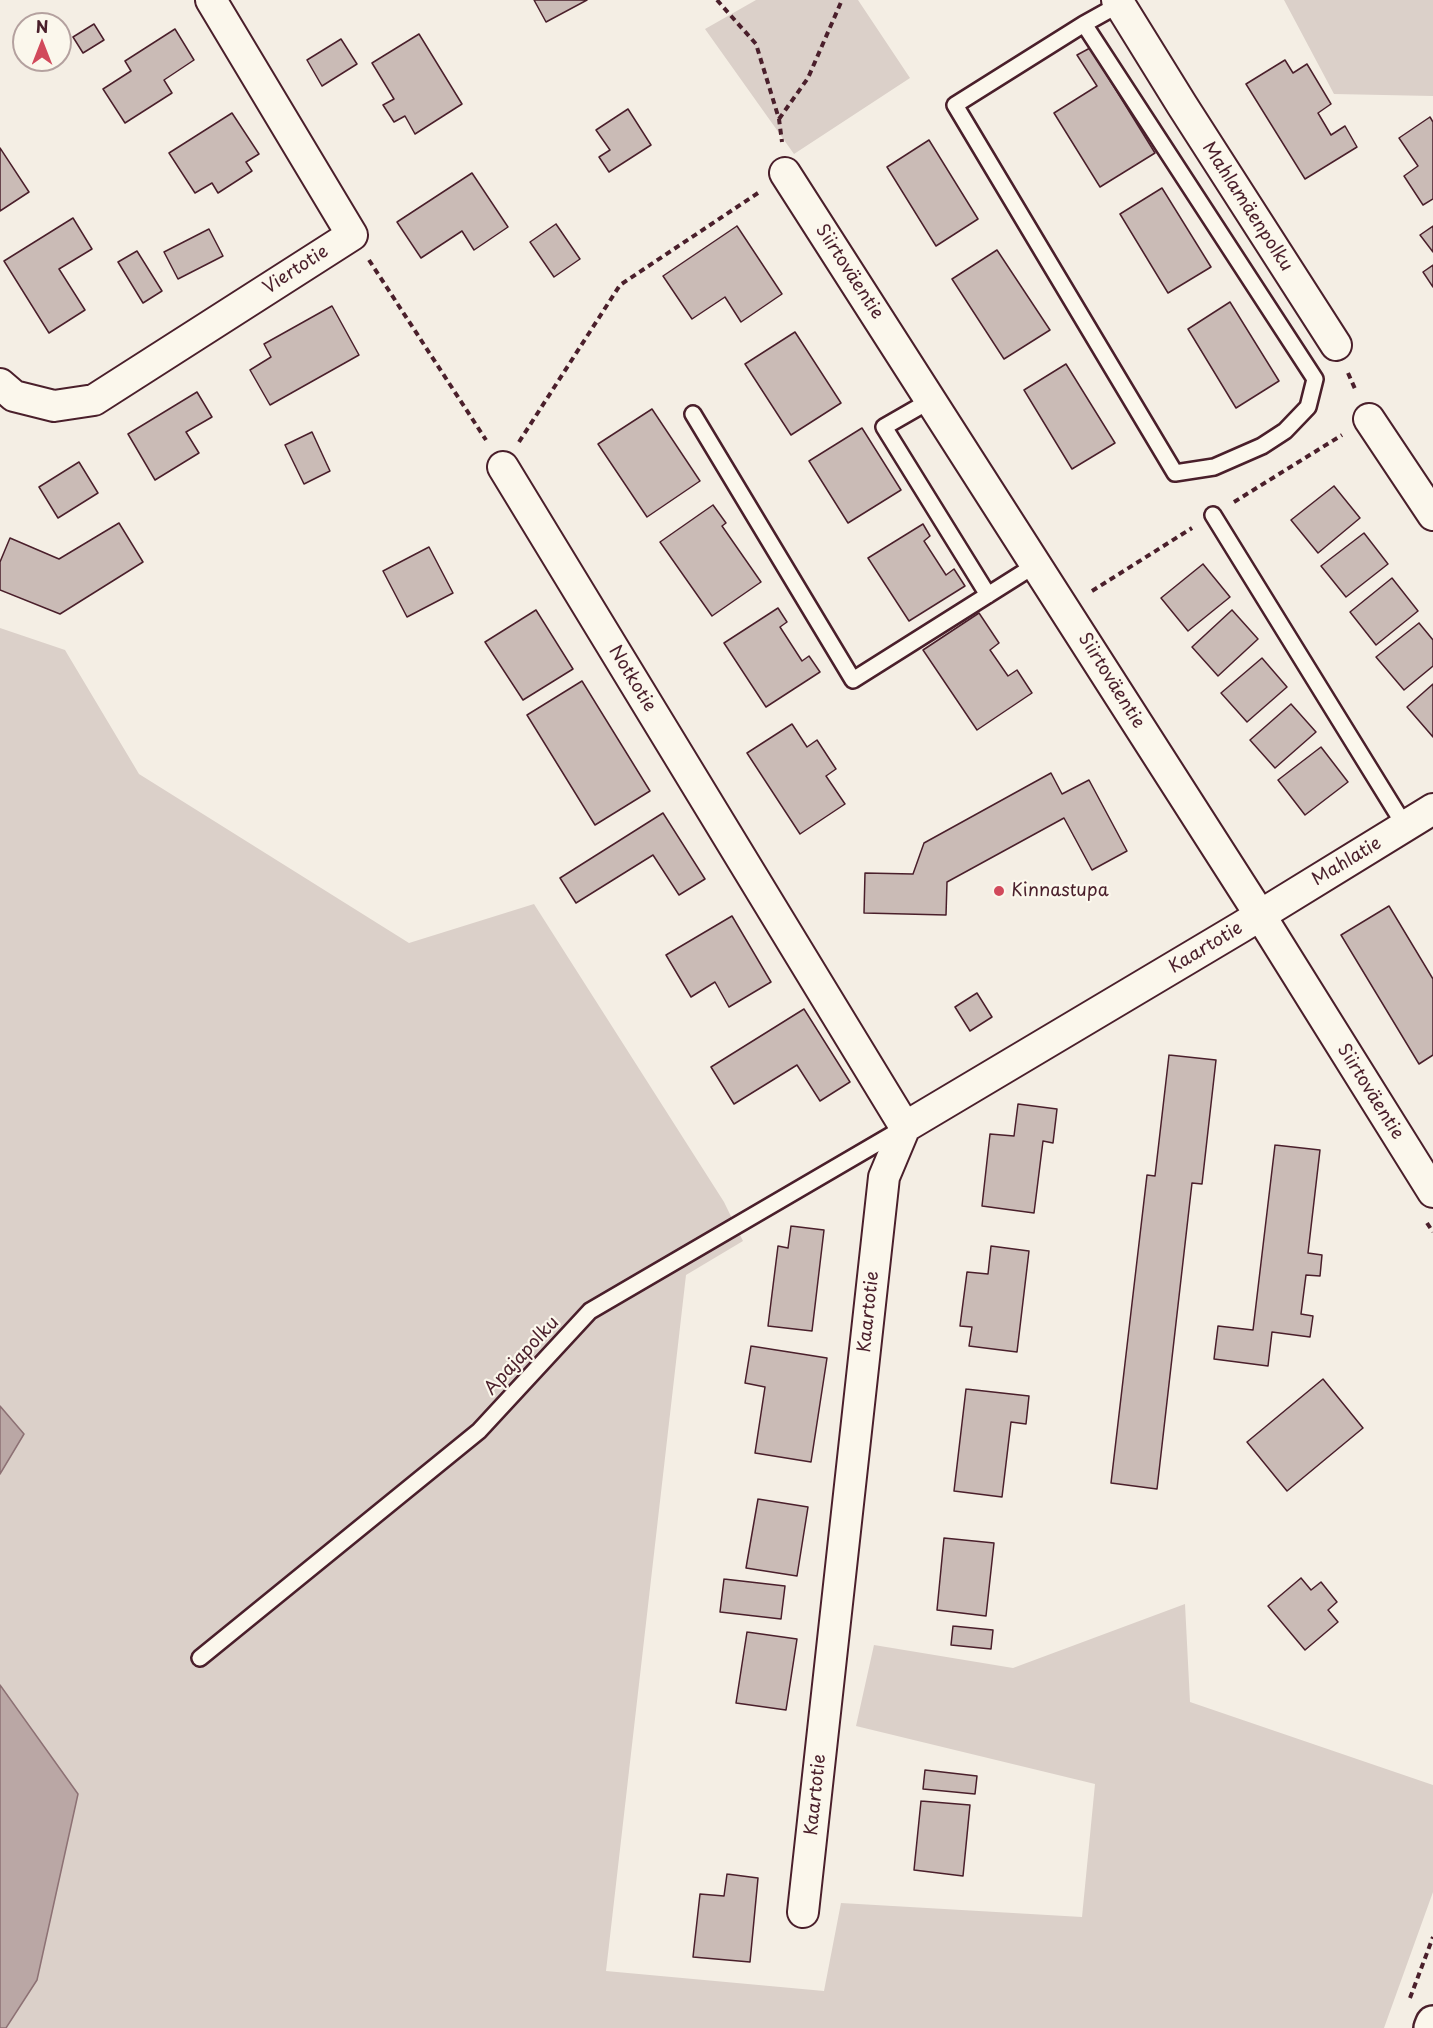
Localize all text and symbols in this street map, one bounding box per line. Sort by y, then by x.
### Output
north arrow [12,12,72,72]
text: N [36,14,48,38]
street label: Mahlamäenpolku [1197,138,1297,276]
street label: Siirtoväentie [810,221,888,323]
street label: Viertotie [259,241,333,299]
street label: Siirtoväentie [1073,629,1149,733]
street label: Notkotie [604,642,660,716]
street label: Mahlatie [1308,833,1386,891]
place label: Kinnastupa [1011,880,1109,902]
marker: Kinnastupa [992,884,1006,898]
street label: Kaartotie [1165,918,1247,978]
street label: Siirtoväentie [1332,1040,1408,1144]
street label: Kaartotie [854,1270,884,1354]
street label: Apajapolku [480,1312,564,1400]
street label: Kaartotie [801,1753,831,1837]

